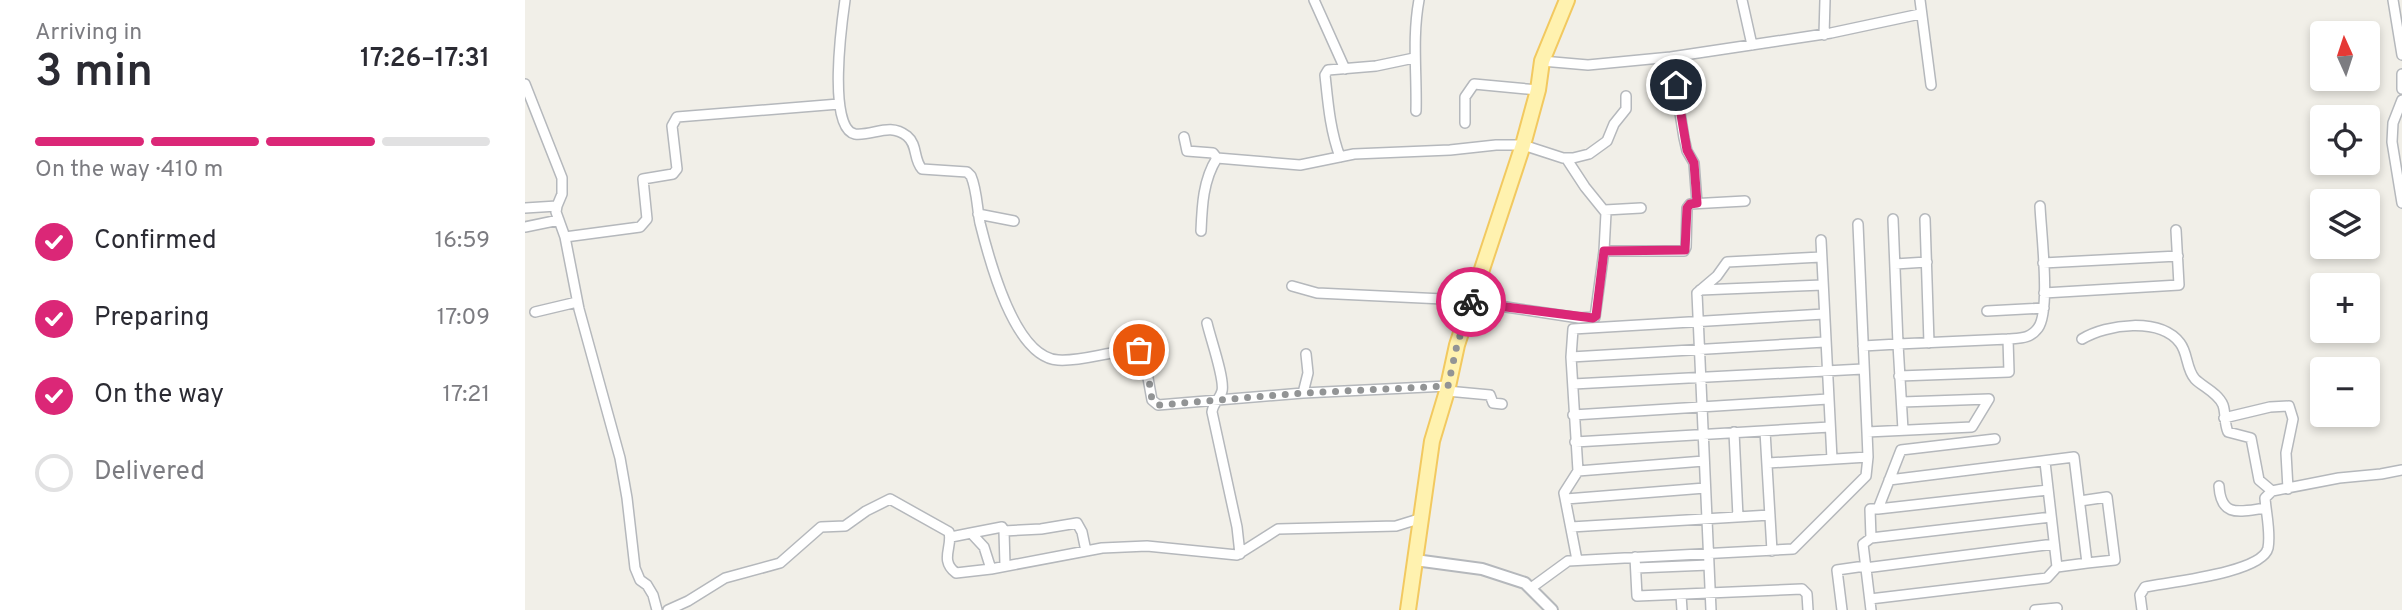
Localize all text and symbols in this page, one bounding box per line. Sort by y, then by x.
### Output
text: Arriving in [35,19,142,48]
north arrow [2310,21,2380,91]
map controls [2310,21,2380,427]
text: 17:26–17:31 [360,43,490,76]
text: 3 min [35,44,153,103]
pin [1646,55,1706,115]
icon: home [1657,66,1695,104]
button: locate [2310,105,2380,175]
text: On the way · 410 m [35,156,223,185]
button: layers [2310,189,2380,259]
icon: check [35,223,73,261]
text: Confirmed [94,225,217,258]
text: 16:59 [435,227,490,256]
courier [1436,267,1506,337]
button: + [2310,273,2380,343]
icon: bike [1452,283,1490,321]
icon: check [35,300,73,338]
text: Preparing [94,302,209,335]
text: 17:09 [437,304,490,333]
pin [1109,320,1169,380]
icon: bag [1120,331,1158,369]
button: − [2310,357,2380,427]
icon: check [35,377,73,415]
text: On the way [94,379,224,412]
text: 17:21 [443,381,490,410]
text: Delivered [94,456,205,489]

